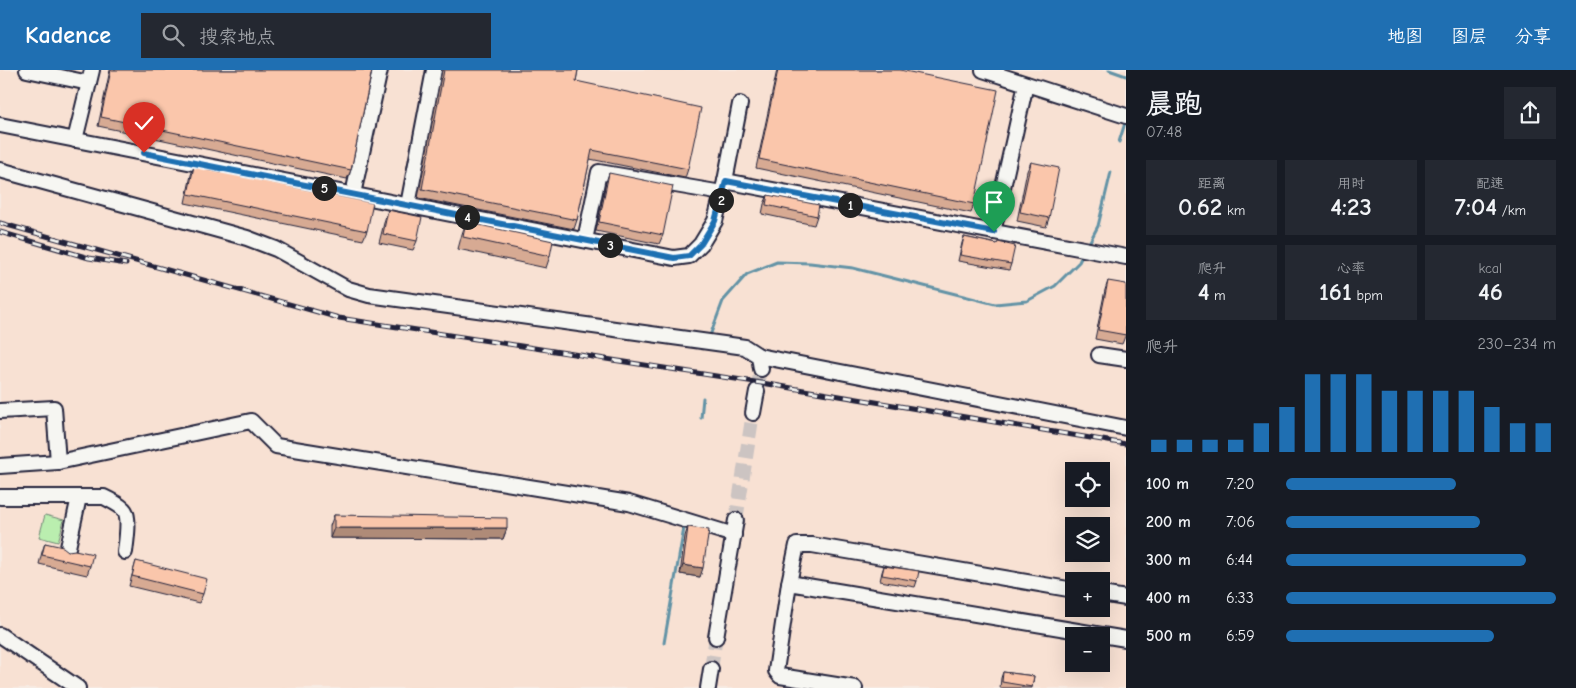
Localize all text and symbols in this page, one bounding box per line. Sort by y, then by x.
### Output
search box [141,13,491,58]
text: Kadence [25,21,111,49]
icon: search [159,21,187,49]
text: 搜索地点 [199,26,275,48]
text: 地图 [1387,26,1423,47]
text: 图层 [1451,26,1487,47]
text: 分享 [1515,26,1551,47]
button: share [1504,87,1556,139]
text: 晨跑 [1146,88,1202,120]
pin [123,102,165,153]
icon: check [130,109,158,137]
text: 07:48 [1146,123,1182,141]
text: 距离 [1198,175,1226,192]
text: 用时 [1337,175,1365,192]
text: 配速 [1476,175,1504,192]
pin: 5 [312,176,336,200]
text: 5 [321,180,328,197]
pin [973,181,1015,232]
pin: 2 [708,188,734,212]
icon: arrive [980,188,1008,216]
text: 2 [718,192,725,209]
pin: 1 [838,192,862,218]
text: 0.62 [1178,192,1222,221]
text: 4:23 [1330,192,1372,221]
text: 7:04 [1455,192,1497,221]
text: 1 [848,197,853,214]
text: km [1222,202,1245,219]
text: /km [1497,202,1526,219]
pin: 4 [454,204,480,230]
text: 4 [464,209,471,226]
pin: 3 [598,232,622,258]
text: 3 [607,237,614,254]
text: 爬升 [1198,260,1226,277]
text: 心率 [1337,260,1365,277]
text: kcal [1479,260,1502,277]
text: 4 [1198,277,1209,306]
text: 161 [1319,277,1352,306]
text: 46 [1478,277,1503,306]
text: m [1209,287,1226,304]
text: bpm [1352,287,1383,304]
text: 230–234 m [1477,335,1556,353]
text: 爬升 [1146,338,1178,356]
map controls [1065,462,1110,672]
button: locate [1065,462,1110,507]
text: 100 m [1146,475,1189,493]
text: 7:20 [1226,475,1255,493]
text: 200 m [1146,513,1191,531]
text: 7:06 [1226,513,1255,531]
button: layers [1065,517,1110,562]
text: 300 m [1146,551,1191,569]
text: 6:44 [1226,551,1253,569]
button: + [1065,572,1110,617]
text: 400 m [1146,589,1190,607]
text: 6:33 [1226,589,1254,607]
button: − [1065,627,1110,672]
text: 500 m [1146,627,1191,645]
text: 6:59 [1226,627,1255,645]

